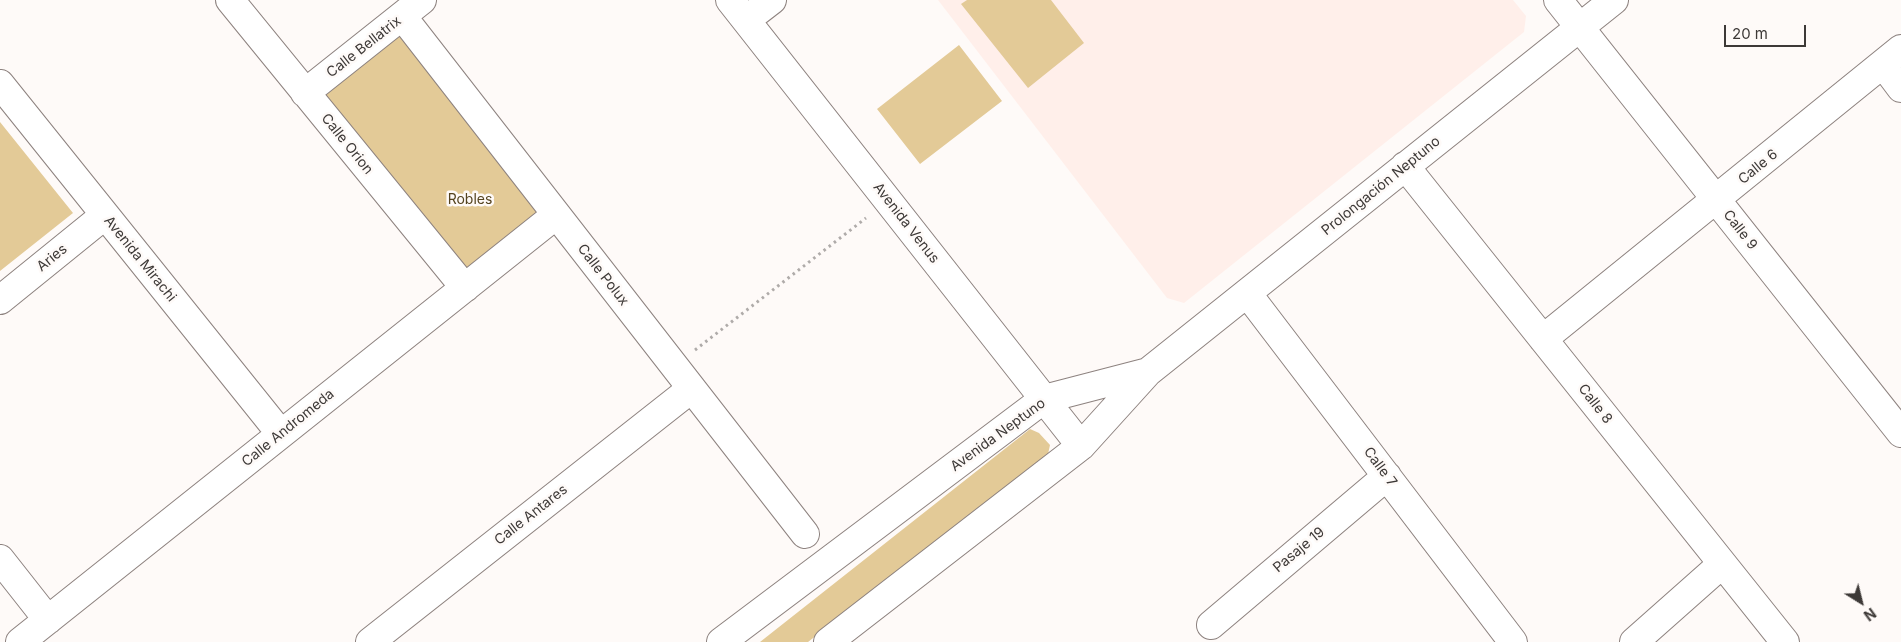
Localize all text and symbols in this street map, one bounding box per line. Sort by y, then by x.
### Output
street label: Calle Bellatrix [323,13,405,81]
scale bar [1726,15,1808,47]
text: 20 m [1732,24,1768,43]
street label: Calle Orion [317,110,377,178]
street label: Prolongación Neptuno [1318,133,1444,239]
street label: Calle 6 [1735,146,1781,188]
street label: Avenida Venus [869,179,943,267]
park label: Robles [448,192,492,208]
street label: Calle 9 [1719,207,1761,253]
street label: Avenida Mirachi [100,213,180,305]
street label: Aries [33,241,71,275]
street label: Calle Polux [574,241,632,309]
street label: Calle 8 [1574,381,1616,427]
street label: Calle Andromeda [239,386,337,470]
street label: Avenida Neptuno [947,395,1049,475]
street label: Calle 7 [1360,444,1400,490]
street label: Calle Antares [491,481,571,549]
street label: Pasaje 19 [1270,524,1328,576]
north arrow [1836,577,1886,627]
text: N [1861,605,1879,625]

